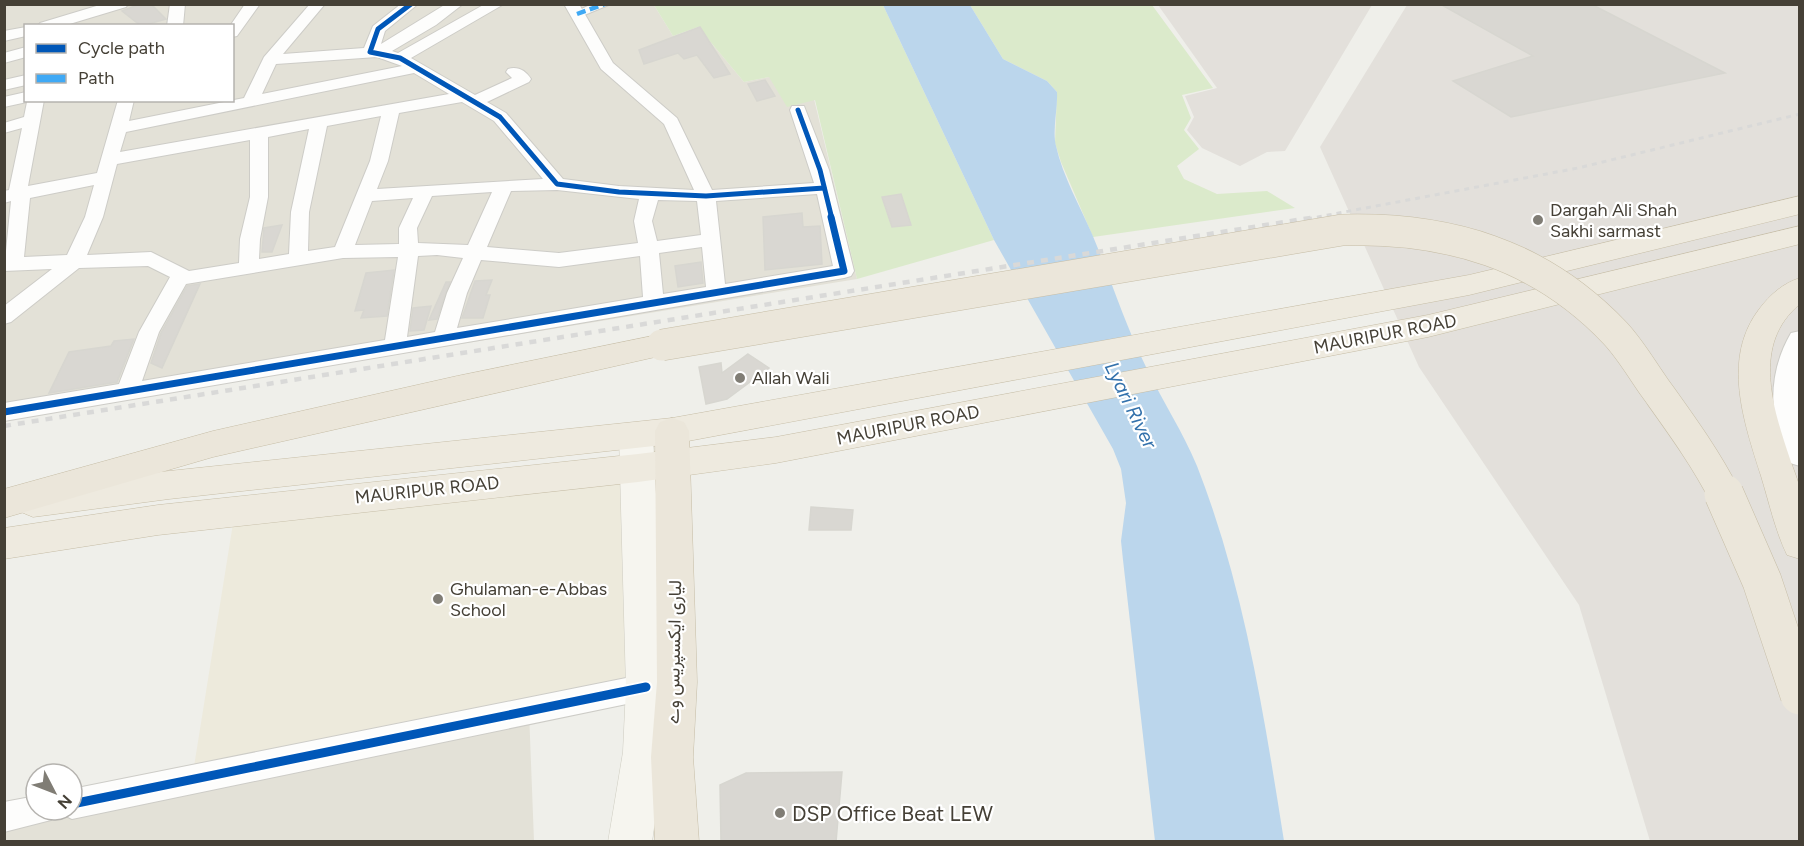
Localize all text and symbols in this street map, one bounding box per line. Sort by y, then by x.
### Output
legend [24,24,234,102]
text: Cycle path [78,37,165,59]
text: Path [78,67,114,89]
place label: Dargah Ali Shah Sakhi sarmast [1550,199,1677,242]
marker: Dargah Ali Shah Sakhi sarmast [1531,213,1545,227]
street label: MAURIPUR ROAD [1312,309,1458,359]
water label: Lyari River [1100,358,1163,453]
place label: Allah Wali [752,367,830,389]
marker: Allah Wali [733,371,747,385]
street label: MAURIPUR ROAD [835,400,981,450]
street label: MAURIPUR ROAD [354,471,500,509]
place label: Ghulaman-e-Abbas School [450,578,607,621]
street label: لیاری ایکسپریس وے [662,580,687,724]
marker: Ghulaman-e-Abbas School [431,592,445,606]
north arrow [24,762,84,822]
text: N [54,791,76,813]
place label: DSP Office Beat LEW [792,801,993,826]
marker: DSP Office Beat LEW [773,806,787,820]

